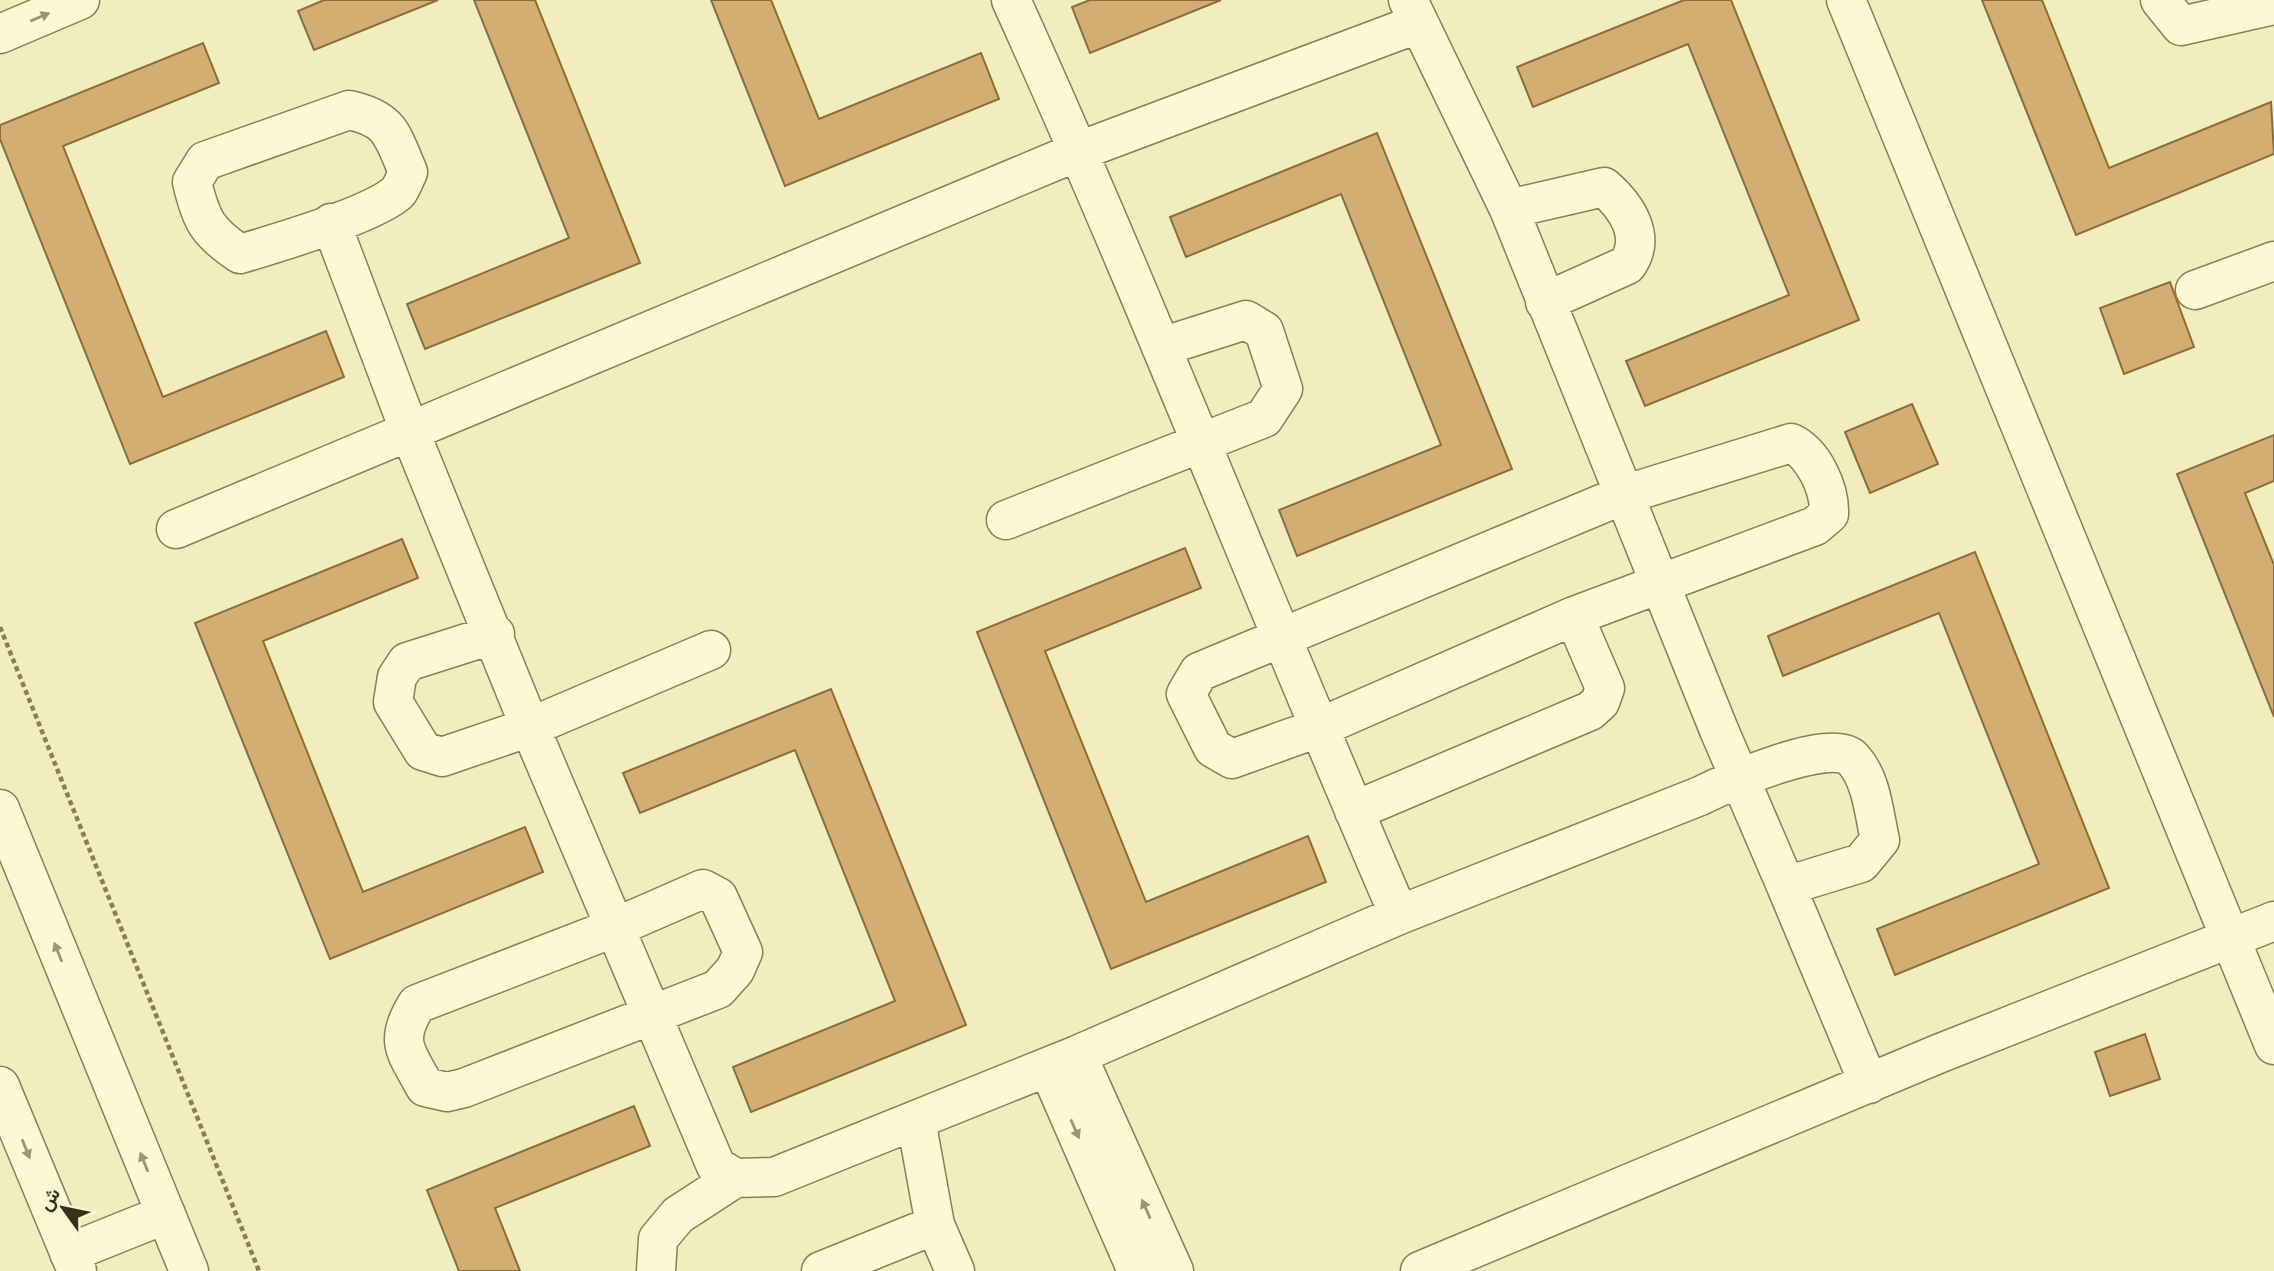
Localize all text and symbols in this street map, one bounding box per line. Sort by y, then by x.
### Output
one-way arrow [30,11,51,22]
one-way arrow [53,941,64,962]
one-way arrow [1070,1119,1081,1140]
one-way arrow [20,1139,32,1159]
one-way arrow [139,1152,150,1173]
north arrow [28,1173,98,1243]
text: ش [33,1183,65,1215]
one-way arrow [1140,1199,1152,1219]

